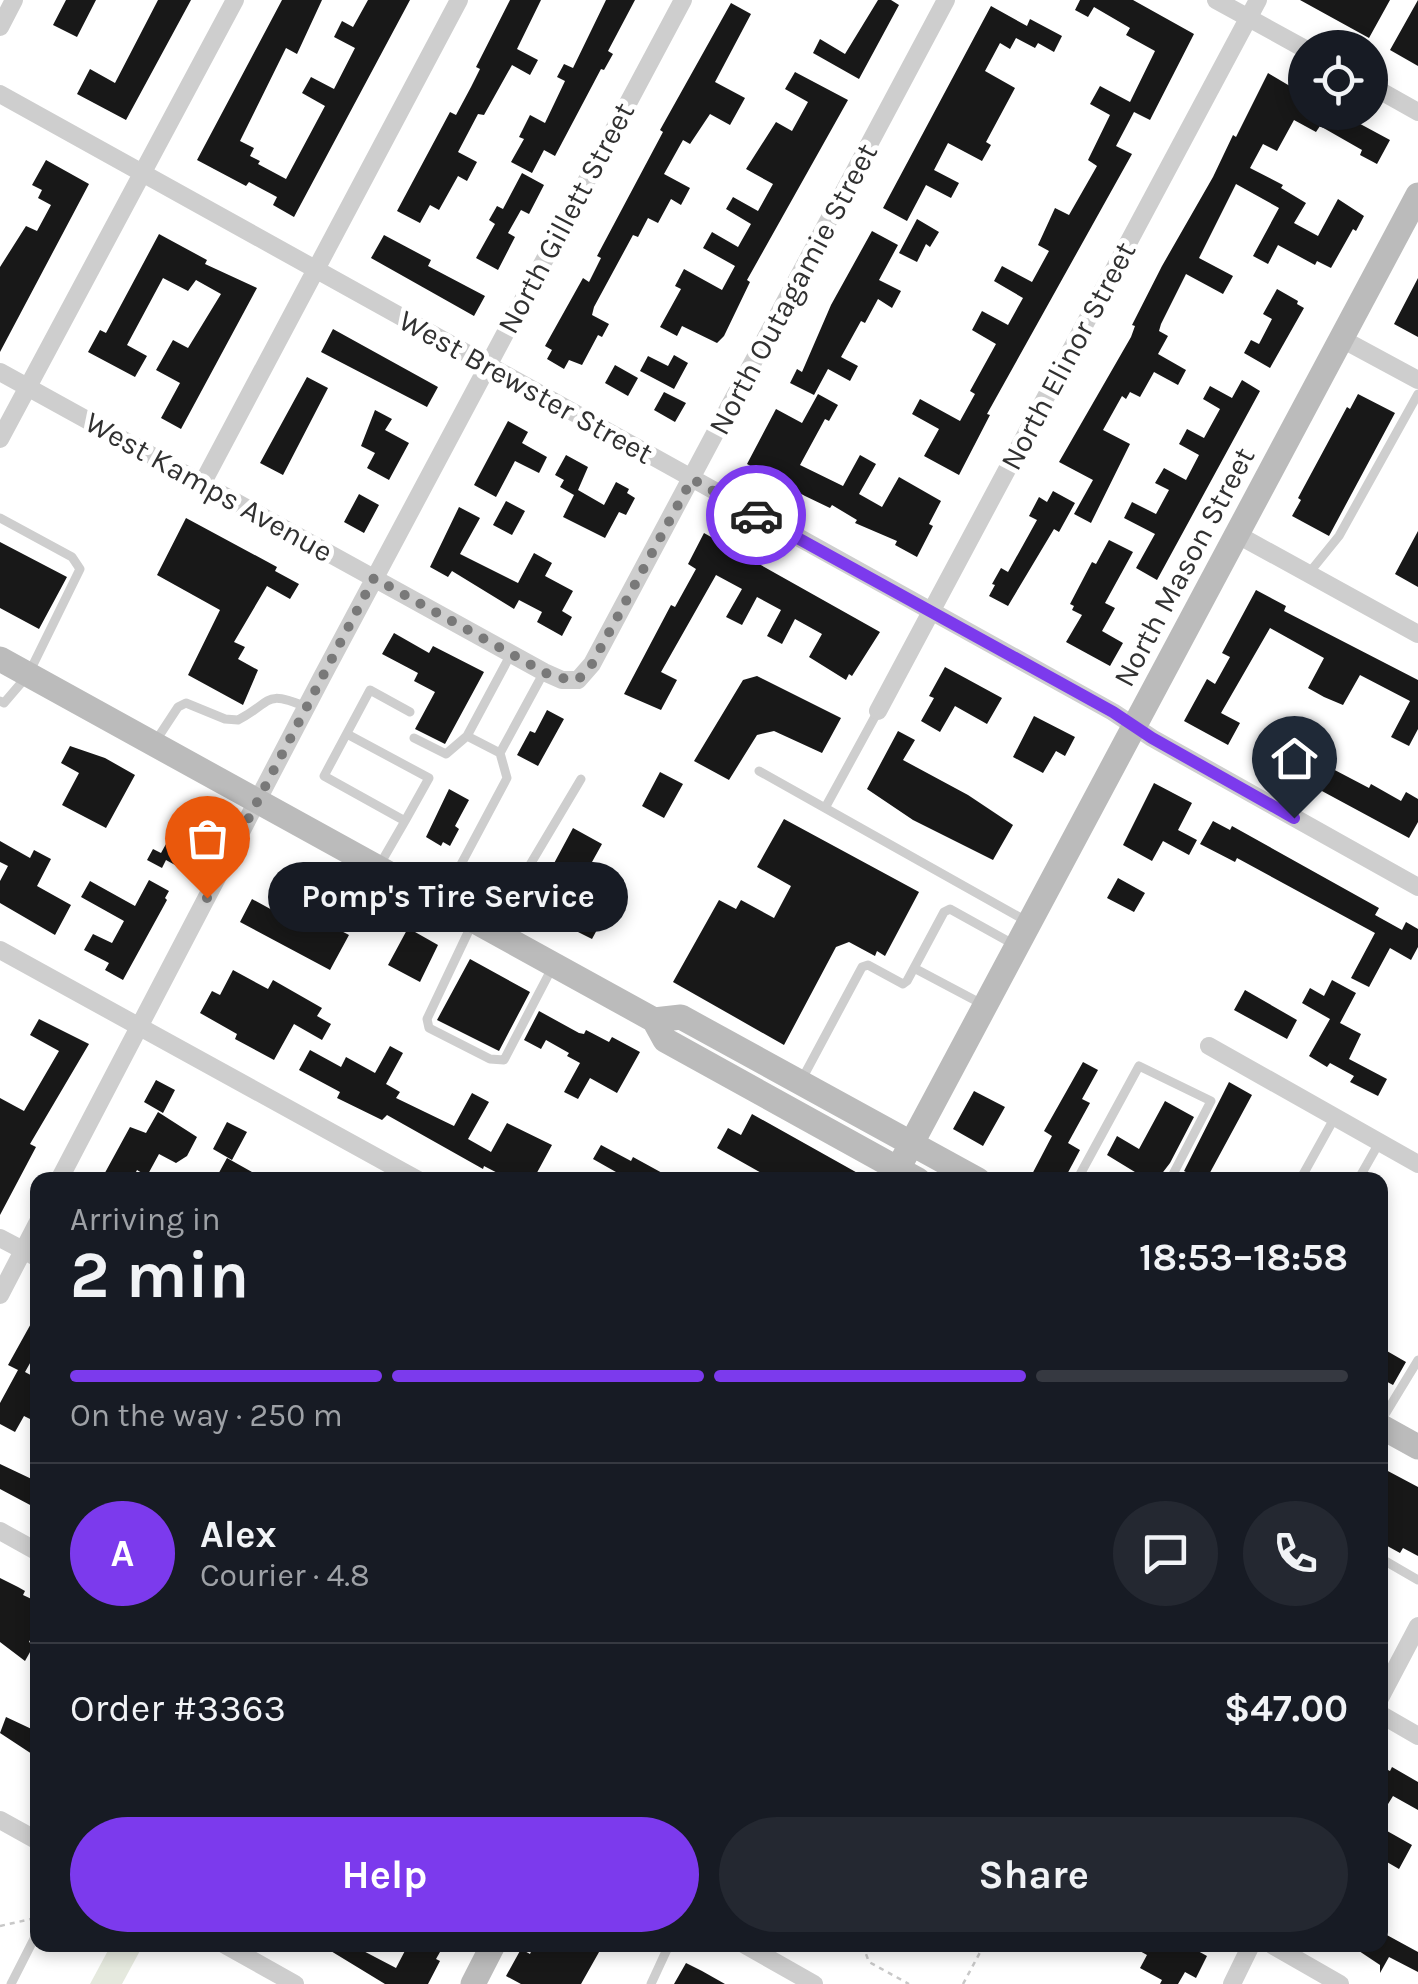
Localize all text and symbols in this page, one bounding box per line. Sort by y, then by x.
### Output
map controls [1288,30,1388,130]
button: locate [1288,30,1388,130]
street label: North Gillett Street [490,96,642,340]
street label: North Outagamie Street [701,137,885,441]
street label: North Elinor Street [993,236,1143,476]
street label: West Brewster Street [393,302,659,472]
street label: West Kamps Avenue [79,404,339,570]
street label: North Mason Street [1106,441,1262,693]
courier [706,465,806,565]
icon: car [729,488,784,543]
pin [1252,716,1337,819]
icon: home [1267,731,1322,786]
pin [165,796,250,899]
icon: bag [180,811,235,866]
callout: Pomp's Tire Service [267,863,627,933]
text: Pomp's Tire Service [301,878,595,915]
text: Arriving in [70,1201,221,1238]
text: 18:53–18:58 [1139,1235,1348,1280]
text: 2 min [70,1237,249,1313]
text: On the way · 250 m [70,1397,343,1434]
button: chat [1113,1501,1218,1606]
button: phone [1243,1501,1348,1606]
text: Alex [200,1512,277,1557]
text: A [111,1531,134,1576]
text: Courier · 4.8 [200,1557,370,1594]
text: Order #3363 [70,1686,286,1731]
text: $47.00 [1224,1686,1348,1731]
button: Help [70,1817,699,1932]
button: Share [719,1817,1348,1932]

